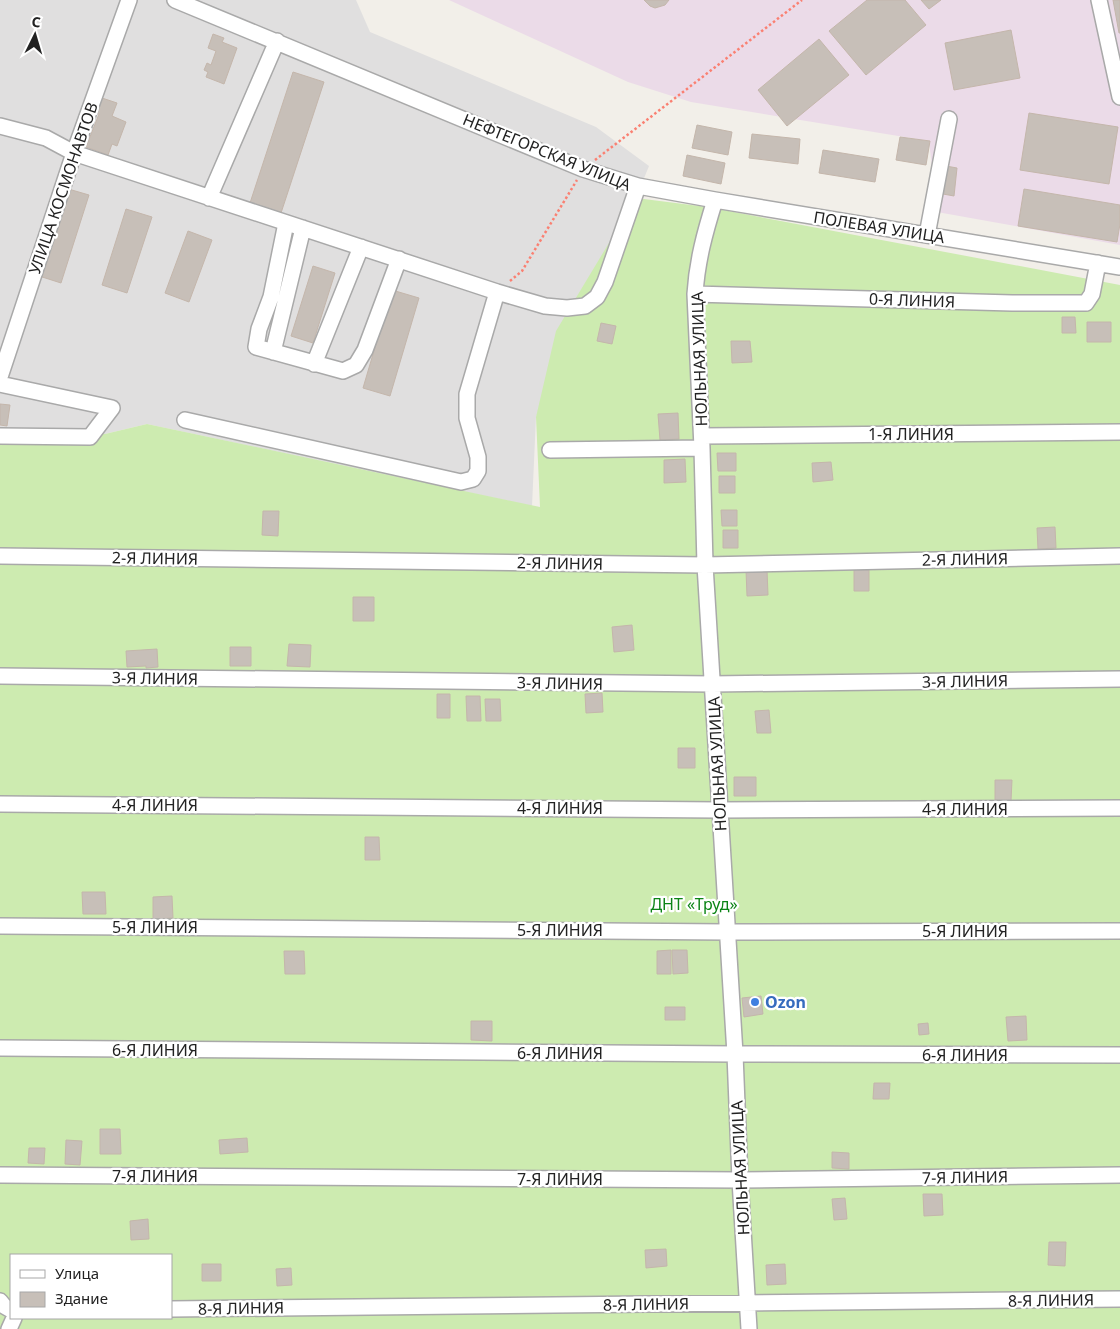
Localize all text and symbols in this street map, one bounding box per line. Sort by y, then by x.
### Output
north arrow [10,10,60,60]
text: С [31,12,42,31]
street label: УЛИЦА КОСМОНАВТОВ [23,99,103,277]
street label: НЕФТЕГОРСКАЯ УЛИЦА [460,108,635,196]
street label: ПОЛЕВАЯ УЛИЦА [812,206,947,248]
street label: 0-Я ЛИНИЯ [869,288,955,312]
street label: НОЛЬНАЯ УЛИЦА [686,290,712,427]
street label: 1-Я ЛИНИЯ [868,423,954,445]
street label: 2-Я ЛИНИЯ [112,546,198,570]
street label: 2-Я ЛИНИЯ [922,547,1008,571]
street label: 2-Я ЛИНИЯ [517,551,603,575]
street label: 3-Я ЛИНИЯ [112,666,198,690]
street label: 3-Я ЛИНИЯ [922,669,1008,693]
street label: 3-Я ЛИНИЯ [517,671,603,695]
street label: НОЛЬНАЯ УЛИЦА [702,695,732,832]
street label: 4-Я ЛИНИЯ [112,794,198,816]
street label: 4-Я ЛИНИЯ [517,797,603,819]
street label: 4-Я ЛИНИЯ [922,798,1008,820]
park label: ДНТ «Труд» [650,893,738,915]
street label: 5-Я ЛИНИЯ [112,916,198,938]
street label: 5-Я ЛИНИЯ [517,919,603,941]
street label: 5-Я ЛИНИЯ [922,920,1008,942]
place label: Ozon [765,991,806,1013]
marker: Ozon [749,996,761,1008]
street label: 6-Я ЛИНИЯ [112,1039,198,1061]
street label: 6-Я ЛИНИЯ [517,1042,603,1064]
street label: 6-Я ЛИНИЯ [922,1044,1008,1066]
street label: НОЛЬНАЯ УЛИЦА [725,1099,755,1236]
street label: 7-Я ЛИНИЯ [112,1165,198,1187]
street label: 7-Я ЛИНИЯ [922,1165,1008,1189]
street label: 7-Я ЛИНИЯ [517,1168,603,1190]
legend [10,1254,172,1319]
text: Улица [55,1263,99,1283]
text: Здание [55,1288,108,1308]
street label: 8-Я ЛИНИЯ [1008,1288,1094,1312]
street label: 8-Я ЛИНИЯ [603,1292,689,1316]
street label: 8-Я ЛИНИЯ [198,1296,284,1320]

